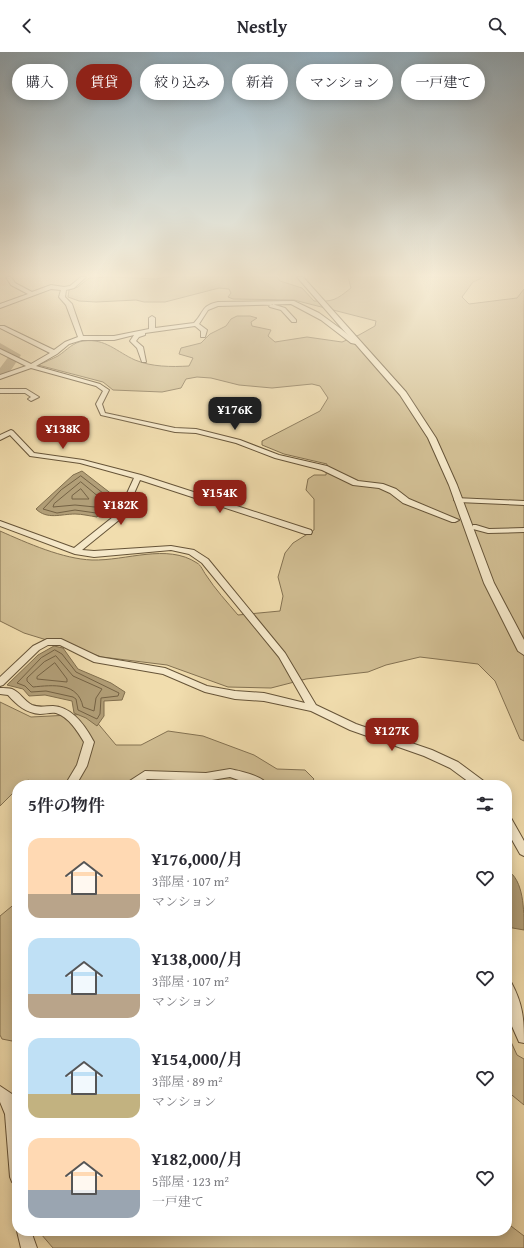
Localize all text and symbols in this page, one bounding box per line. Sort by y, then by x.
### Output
text: Nestly [237,13,287,40]
icon: back [16,15,38,37]
icon: search [486,15,508,37]
chip: 購入 [12,64,68,100]
chip: 賃貸 [76,64,132,100]
chip: 絞り込み [140,64,224,100]
chip: 新着 [232,64,288,100]
chip: マンション [296,64,393,100]
chip: 一戸建て [401,64,485,100]
pin: ¥176K [207,397,263,431]
text: ¥176K [217,400,253,419]
pin: ¥138K [35,416,91,450]
text: ¥138K [45,419,81,438]
pin: ¥154K [192,480,248,514]
text: ¥154K [202,483,238,502]
pin: ¥182K [93,492,149,526]
text: ¥182K [103,495,139,514]
pin: ¥127K [364,718,420,752]
text: ¥127K [374,721,410,740]
text: 5件の物件 [28,792,105,817]
icon: filters [474,793,496,815]
text: ¥176,000/月 [152,846,244,871]
icon: home [60,854,108,902]
icon: heart [474,867,496,889]
text: 3部屋 · 107 m² [152,872,229,891]
text: マンション [152,892,216,911]
text: ¥138,000/月 [152,946,244,971]
icon: home [60,954,108,1002]
icon: heart [474,967,496,989]
text: 3部屋 · 107 m² [152,972,229,991]
text: マンション [152,992,216,1011]
text: ¥154,000/月 [152,1046,244,1071]
icon: home [60,1054,108,1102]
icon: heart [474,1067,496,1089]
text: 3部屋 · 89 m² [152,1072,223,1091]
text: マンション [152,1092,216,1111]
text: ¥182,000/月 [152,1146,244,1171]
icon: home [60,1154,108,1202]
icon: heart [474,1167,496,1189]
text: 5部屋 · 123 m² [152,1172,229,1191]
text: 一戸建て [152,1192,204,1211]

